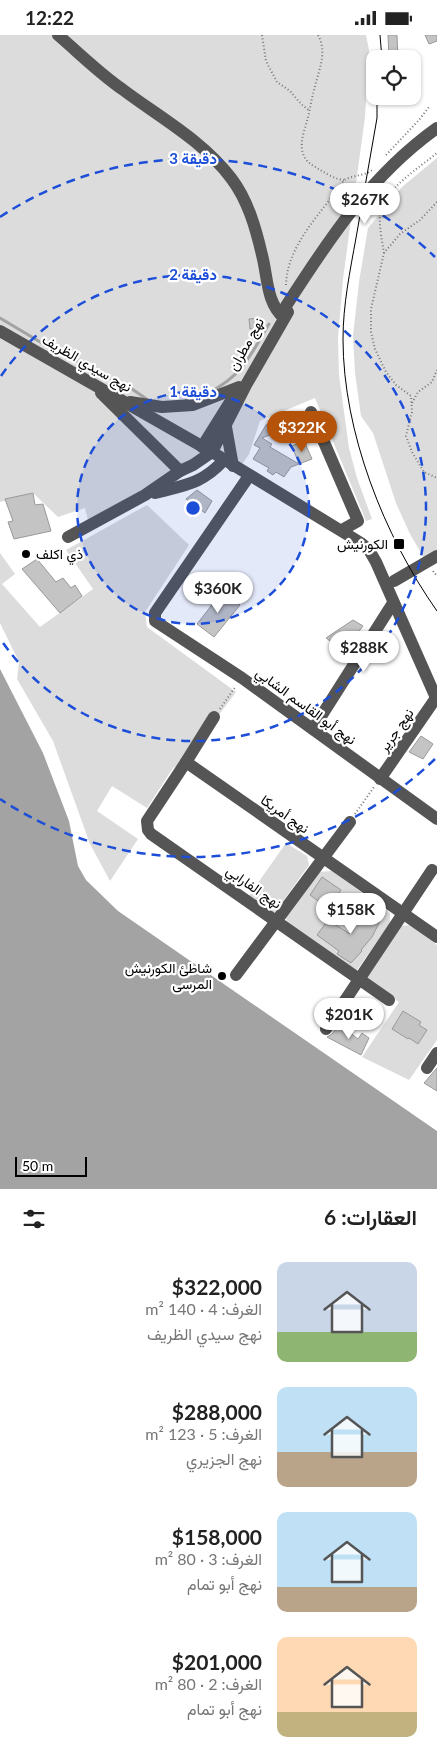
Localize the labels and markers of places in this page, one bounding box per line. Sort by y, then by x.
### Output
pin: $267K [330,183,400,225]
pin: $322K [267,411,337,453]
centre of rings [184,499,202,517]
place label: الكورنيش [337,535,388,553]
marker: الكورنيش [392,537,406,551]
place label: ذي اكلف [36,545,83,566]
marker: ذي اكلف [20,548,32,560]
pin: $360K [183,571,253,614]
pin: $288K [329,631,399,673]
pin: $158K [316,893,386,935]
place label: شاطئ الكورنيش المرسى [125,959,212,993]
marker: شاطئ الكورنيش المرسى [216,970,228,982]
pin: $201K [314,997,384,1040]

